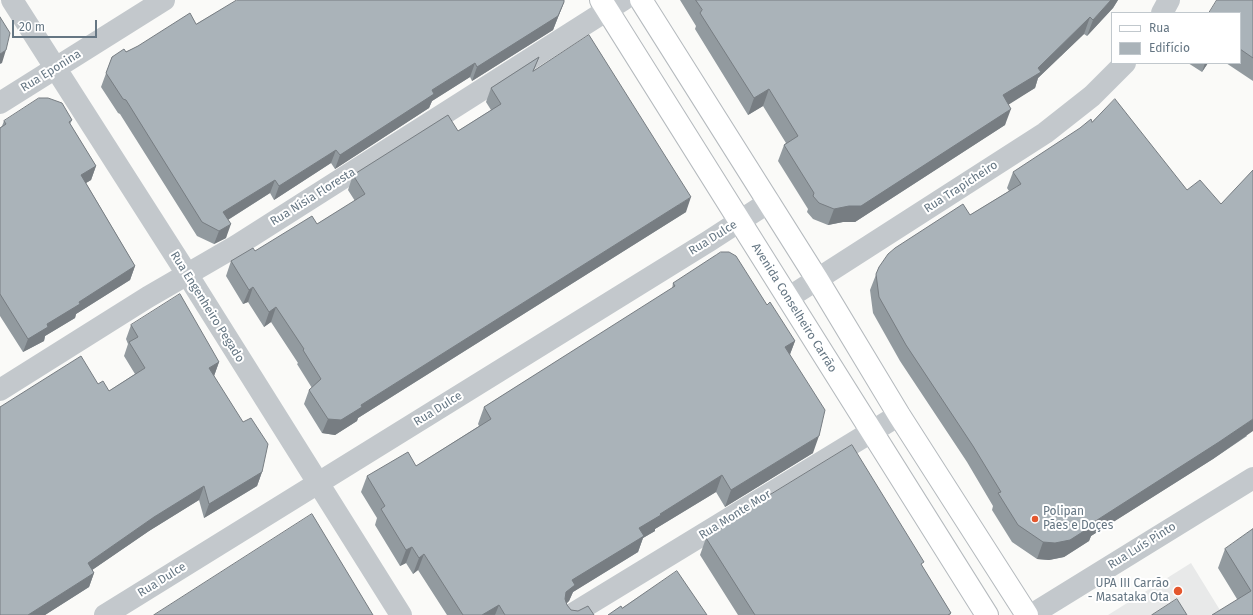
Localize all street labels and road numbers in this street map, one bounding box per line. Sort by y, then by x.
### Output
street label: Rua Eponina [18,47,84,95]
street label: Rua Trapicheiro [921,158,1001,216]
street label: Rua Nísia Floresta [268,165,358,229]
street label: Rua Dulce [686,218,740,258]
street label: Avenida Conselheiro Carrão [748,241,840,375]
street label: Rua Engenheiro Pegado [167,249,247,365]
street label: Rua Dulce [411,389,465,429]
street label: Rua Monte Mor [696,487,774,543]
street label: Rua Luís Pinto [1105,519,1179,573]
street label: Rua Dulce [135,560,189,600]

